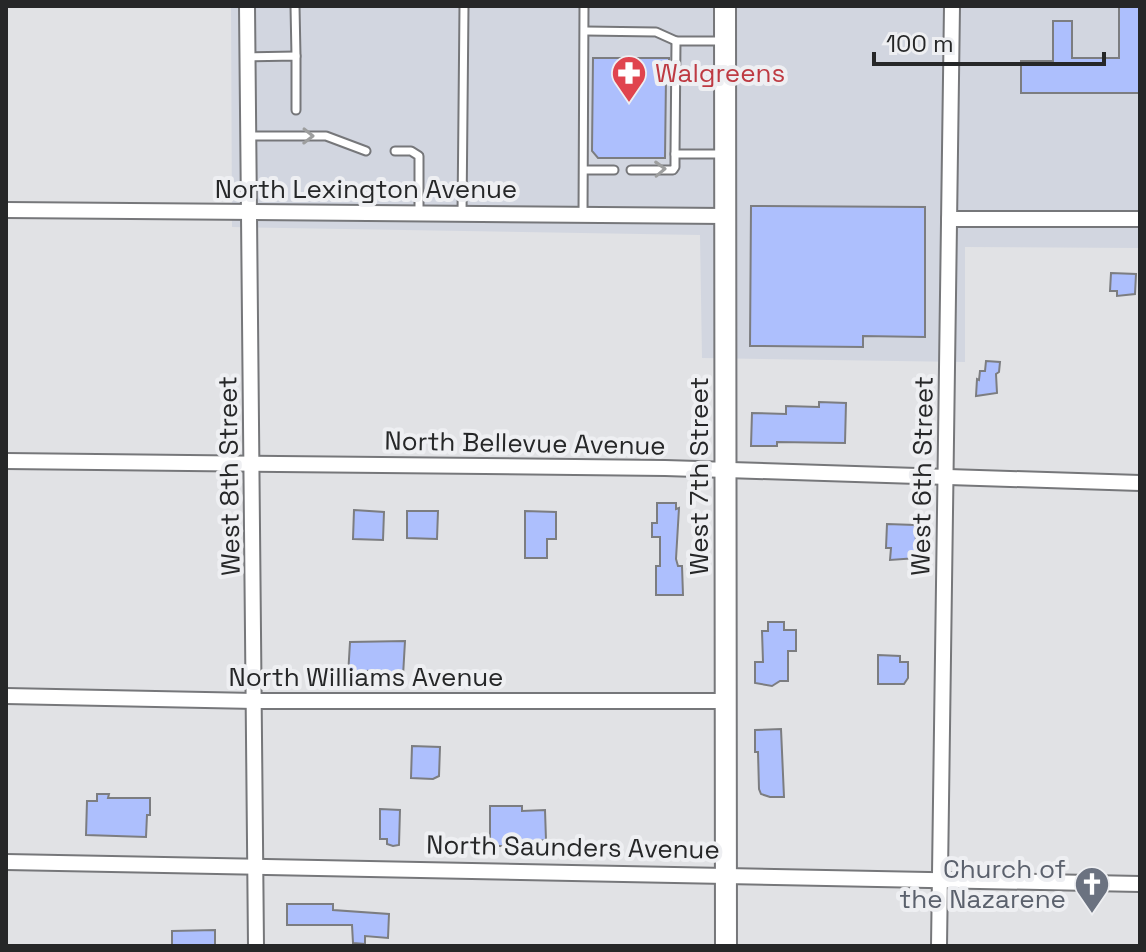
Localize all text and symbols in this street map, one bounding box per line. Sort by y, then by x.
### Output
scale bar [874,16,1104,66]
text: 100 m [886,28,954,59]
pharmacy icon: Walgreens [610,54,648,104]
place label: Walgreens [655,56,785,90]
one-way arrow [302,127,315,145]
one-way arrow [654,161,667,178]
street label: North Lexington Avenue [215,172,517,206]
street label: West 8th Street [210,376,248,576]
street label: West 6th Street [903,376,941,576]
street label: West 7th Street [682,377,716,575]
street label: North Bellevue Avenue [384,424,666,462]
street label: North Williams Avenue [229,660,503,694]
street label: North Saunders Avenue [426,827,720,867]
place label: Church of the Nazarene [899,852,1066,916]
church icon: Church of the Nazarene [1073,865,1111,915]

